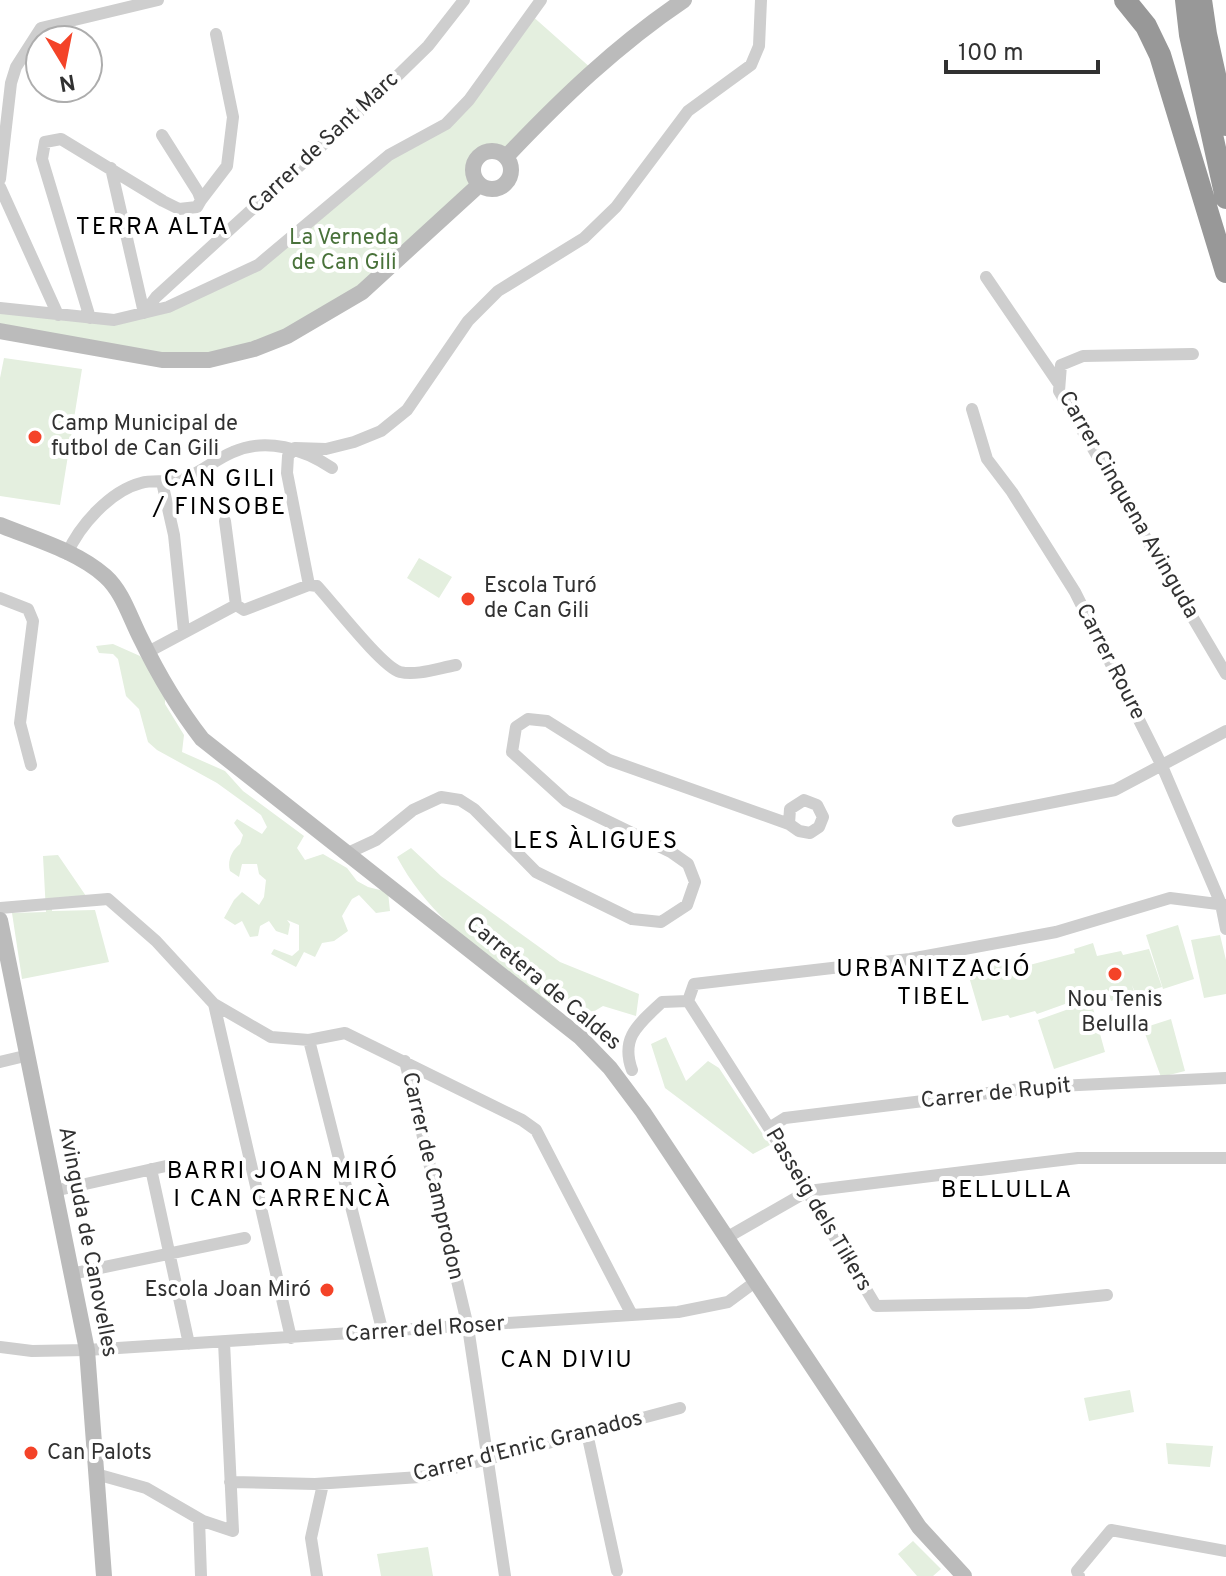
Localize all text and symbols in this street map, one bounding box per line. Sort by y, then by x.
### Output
north arrow [24,24,104,104]
scale bar [946,24,1098,74]
text: 100 m [958,39,1024,69]
street label: Carrer de Sant Marc [243,66,405,220]
text: N [57,67,77,96]
district label: TERRA ALTA [76,213,230,243]
park label: La Verneda de Can Gili [289,225,399,277]
street label: Carrer Cinquena Avinguda [1052,387,1204,623]
place label: Camp Municipal de futbol de Can Gili [51,411,238,463]
marker: Camp Municipal de futbol de Can Gili [26,428,44,446]
district label: CAN GILI / FINSOBE [152,465,287,523]
place label: Escola Turó de Can Gili [484,573,597,625]
marker: Escola Turó de Can Gili [459,590,477,608]
street label: Carrer Roure [1069,599,1151,725]
district label: LES ÀLIGUES [513,825,679,857]
street label: Carretera de Caldes [460,911,626,1057]
district label: URBANITZACIÓ TIBEL [836,953,1032,1013]
marker: Nou Tenis Belulla [1106,965,1124,983]
place label: Nou Tenis Belulla [1067,987,1163,1039]
street label: Carrer de Camprodon [395,1069,469,1283]
street label: Carrer de Rupit [920,1073,1072,1115]
street label: Passeig dels Til·lers [759,1123,877,1297]
street label: Avinguda de Canovelles [51,1125,123,1359]
district label: BARRI JOAN MIRÓ I CAN CARRENCÀ [167,1155,399,1215]
district label: BELLULLA [941,1176,1073,1206]
place label: Escola Joan Miró [145,1277,311,1304]
marker: Escola Joan Miró [318,1281,336,1299]
street label: Carrer del Roser [344,1311,506,1349]
district label: CAN DIVIU [500,1346,634,1376]
street label: Carrer d'Enric Granados [410,1405,646,1489]
place label: Can Palots [47,1440,152,1467]
marker: Can Palots [22,1444,40,1462]

